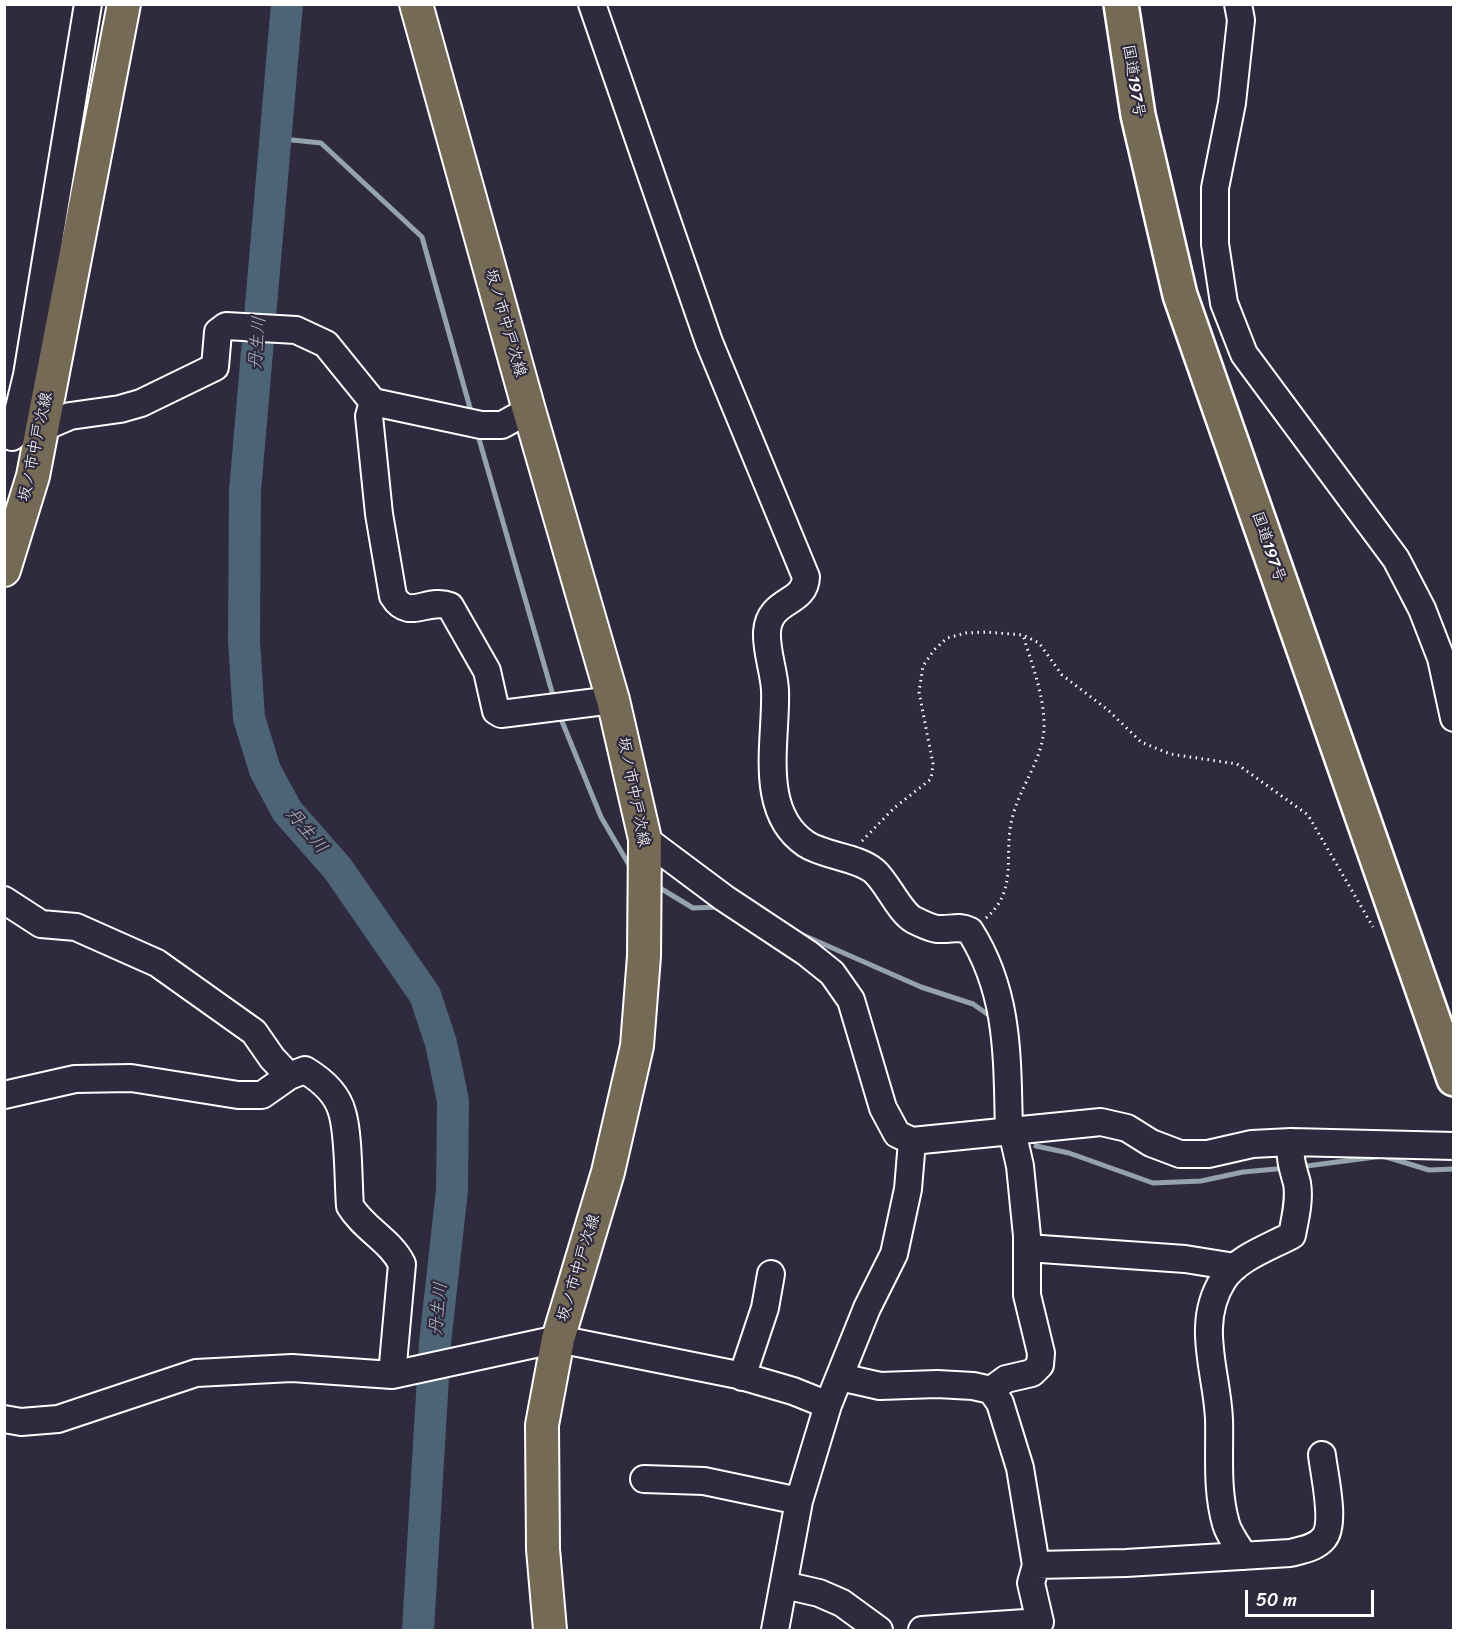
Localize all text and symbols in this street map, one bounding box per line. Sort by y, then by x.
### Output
street label: 国道197号 [1118,43,1148,119]
street label: 坂ノ市中戸次線 [480,267,530,379]
water label: 丹生川 [245,315,271,371]
street label: 坂ノ市中戸次線 [15,390,57,504]
street label: 国道197号 [1247,509,1289,585]
street label: 坂ノ市中戸次線 [613,735,653,849]
water label: 丹生川 [280,803,332,859]
street label: 坂ノ市中戸次線 [553,1212,605,1324]
water label: 丹生川 [425,1281,453,1337]
scale bar [1248,1578,1377,1616]
text: 50 m [1256,1584,1297,1616]

